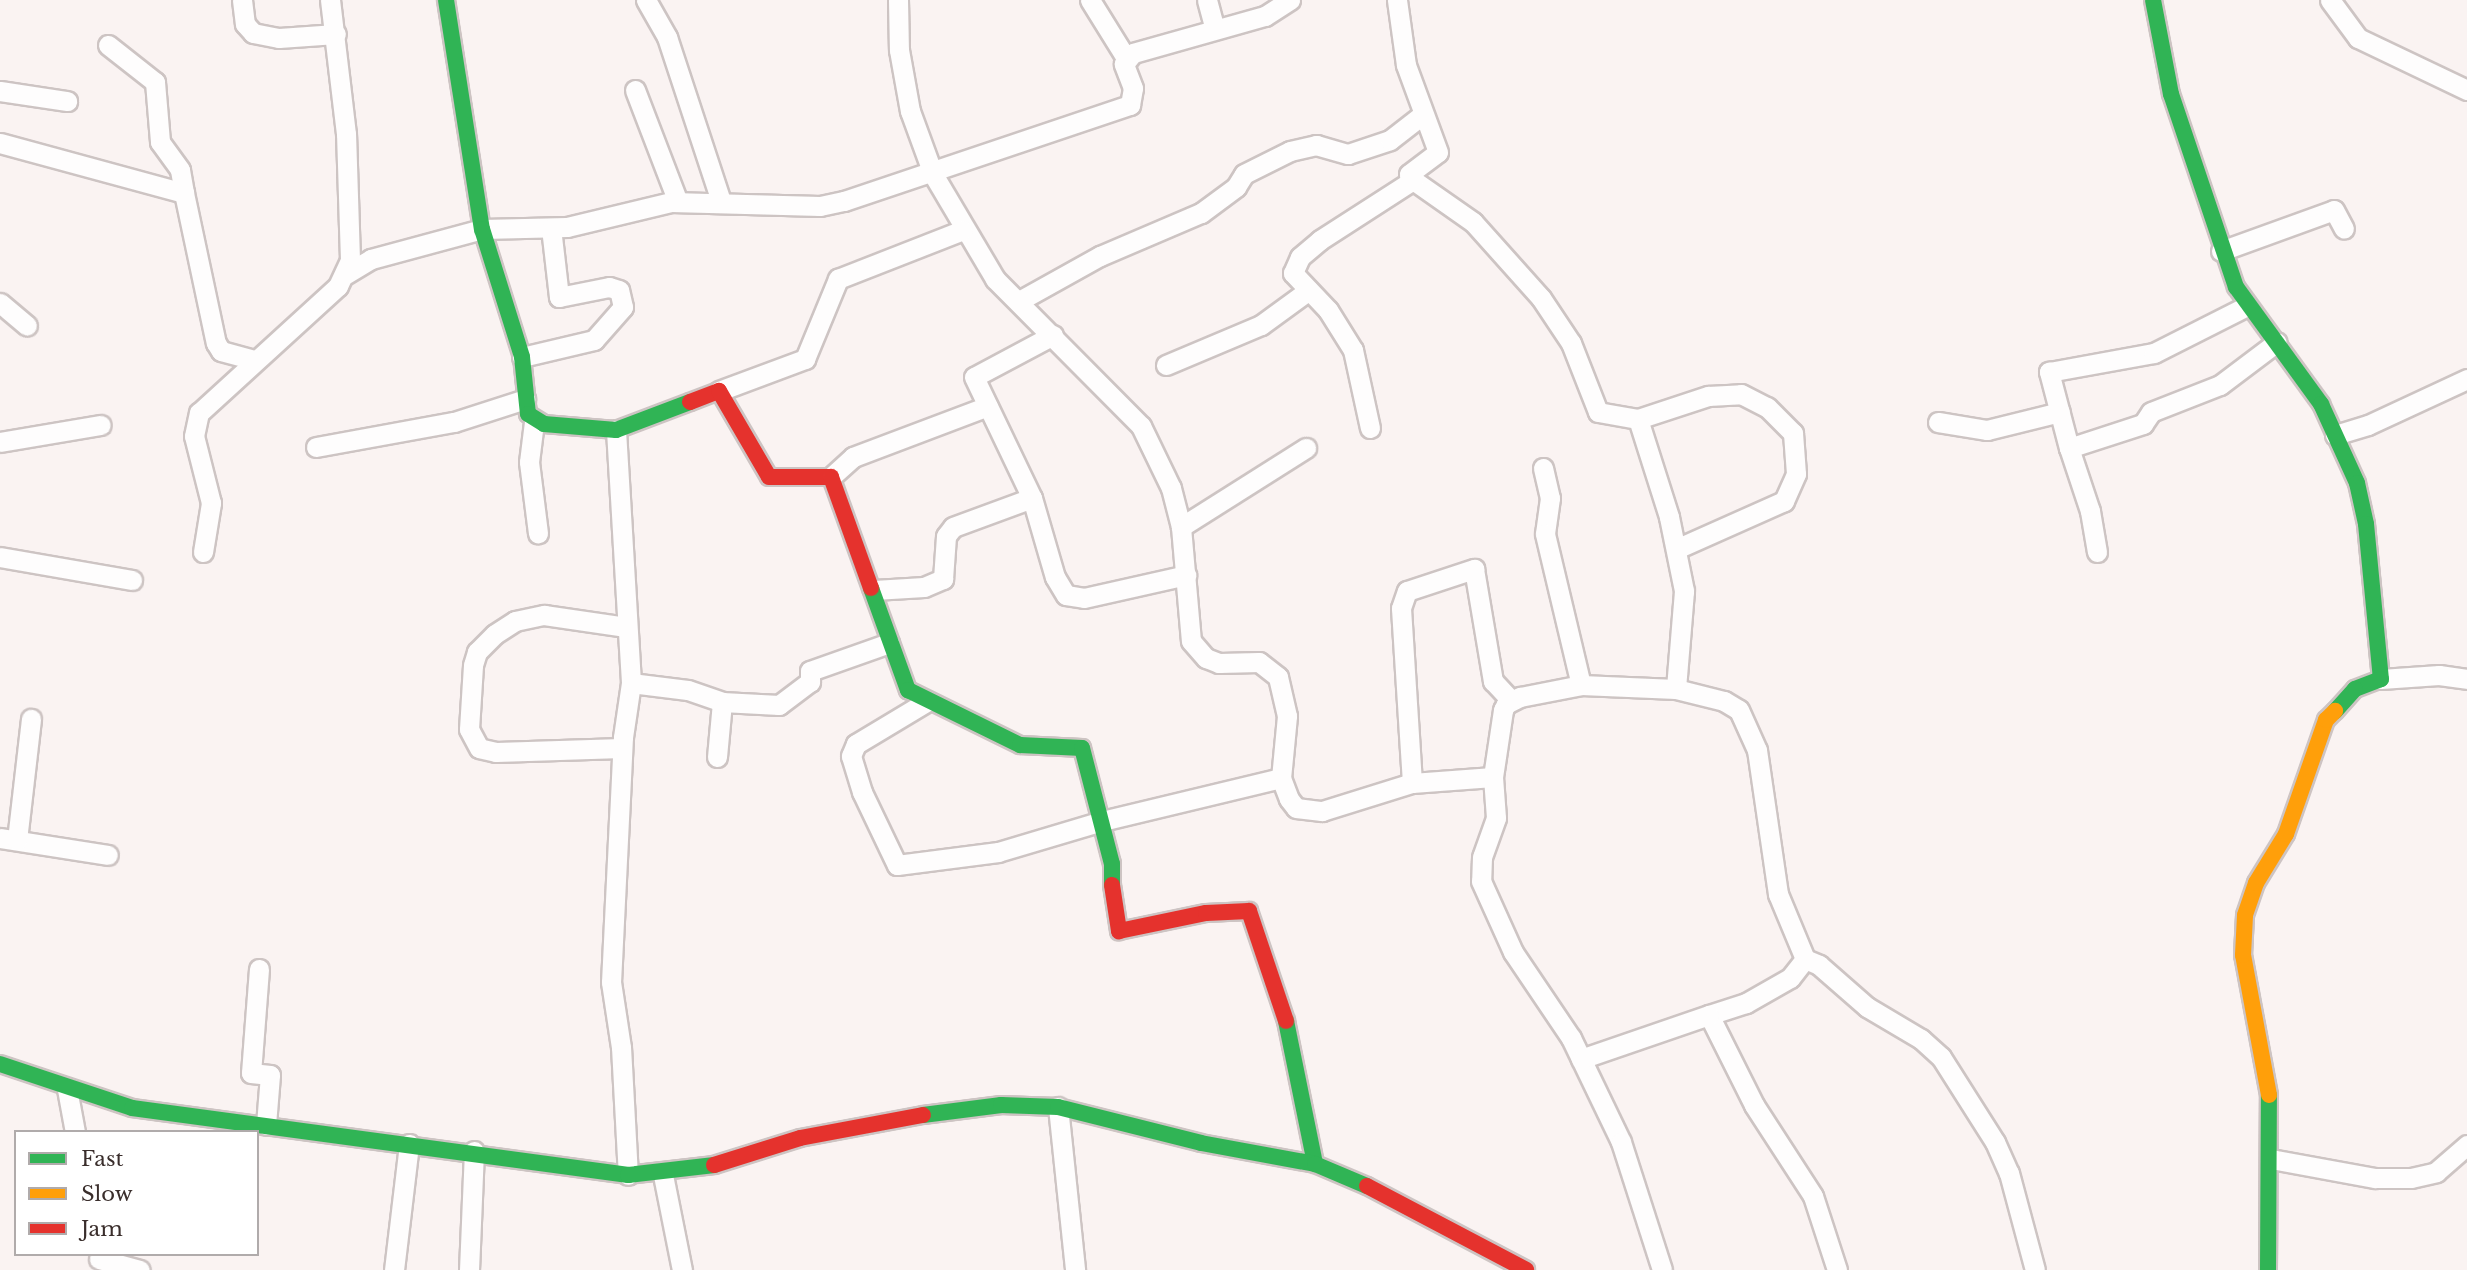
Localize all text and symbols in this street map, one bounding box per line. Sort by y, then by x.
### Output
legend [14,1130,259,1256]
text: Fast [81,1146,123,1172]
text: Slow [81,1181,133,1207]
text: Jam [81,1216,123,1242]

